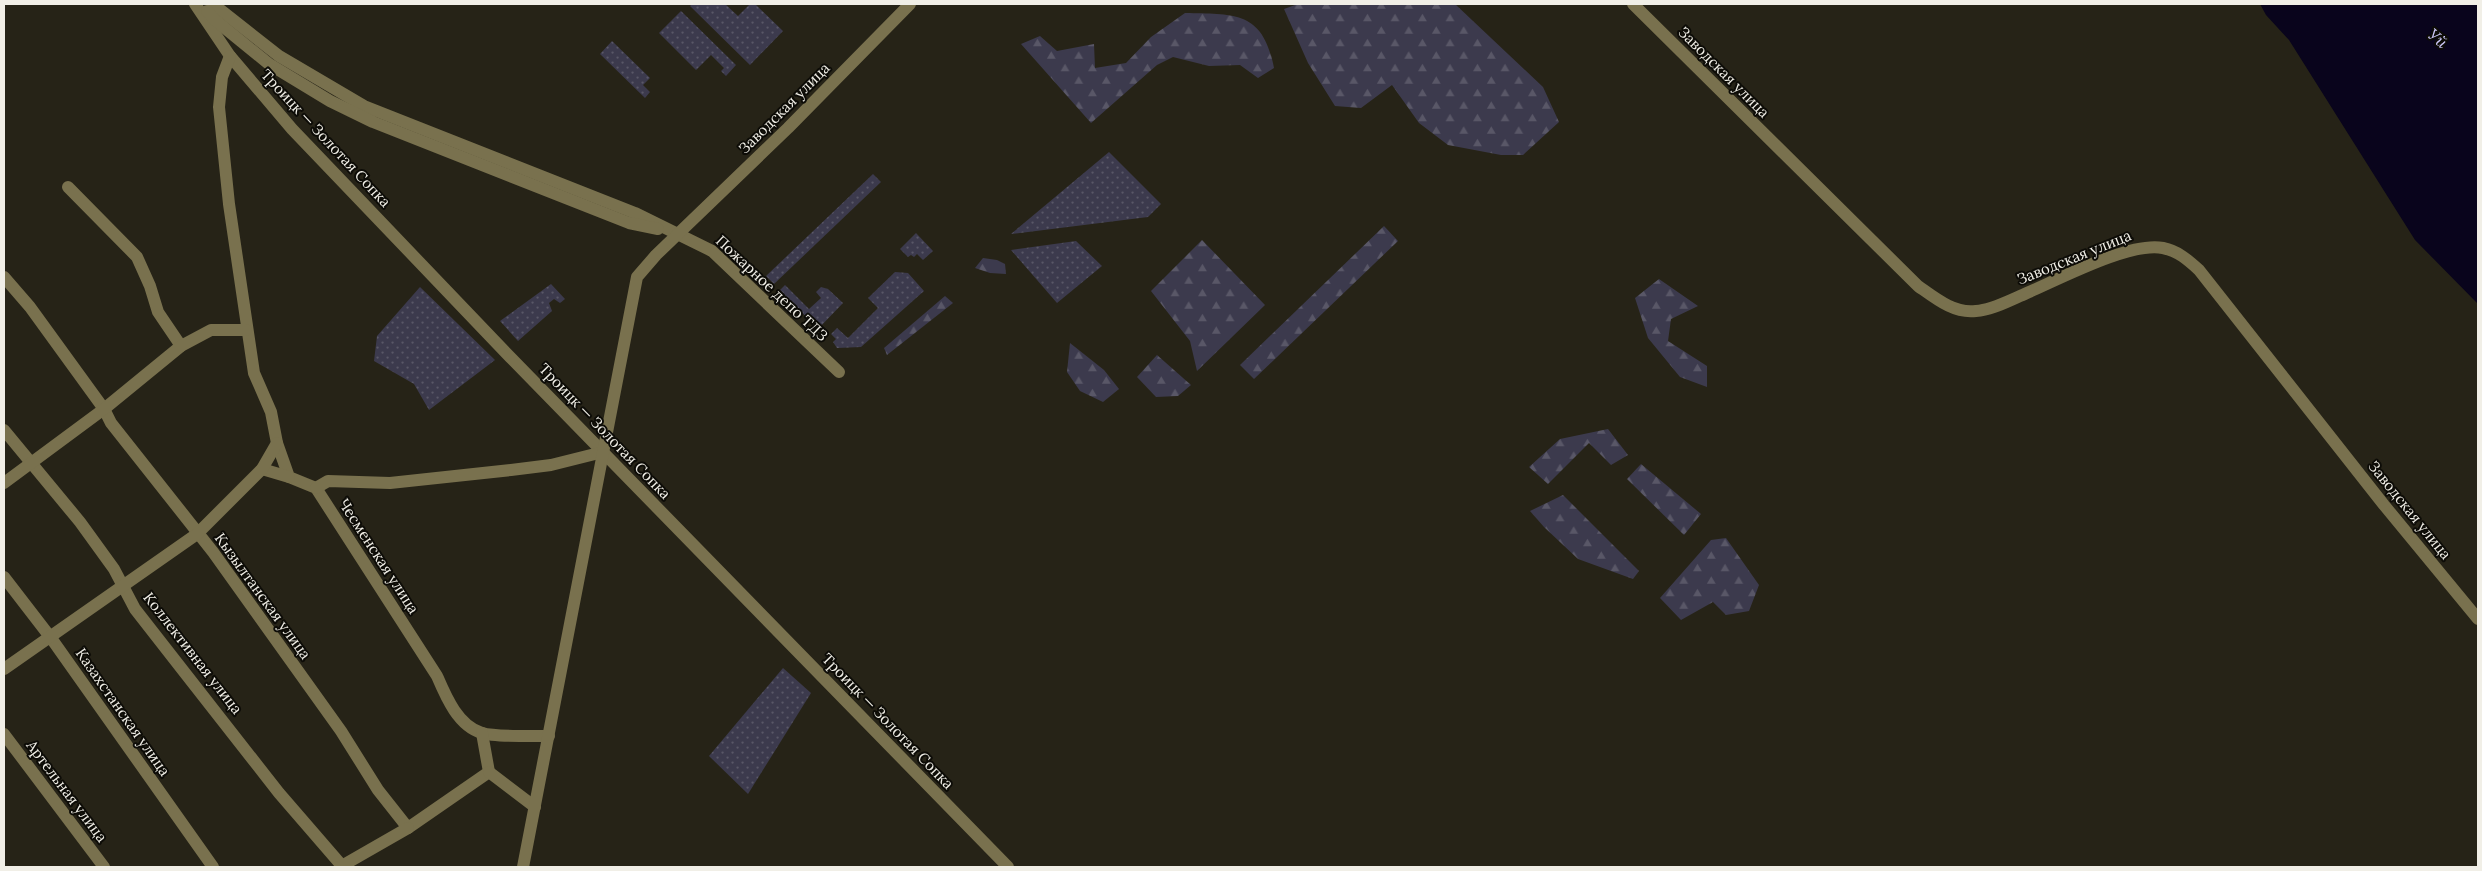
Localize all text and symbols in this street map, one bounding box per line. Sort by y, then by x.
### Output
street label: Заводская улица [1674,22,1774,122]
water label: Уй [2424,24,2452,52]
street label: Заводская улица [734,58,834,158]
street label: Троицк — Золотая Сопка [257,65,395,211]
street label: Заводская улица [2014,225,2134,289]
street label: Пожарное депо ТДЗ [712,231,832,345]
street label: Троицк — Золотая Сопка [535,359,675,503]
street label: Заводская улица [2364,457,2456,563]
street label: Чесменская улица [335,495,424,617]
street label: Кызылтанская улица [211,529,315,663]
street label: Коллективная улица [139,588,247,718]
street label: Казахстанская улица [72,644,175,780]
street label: Троицк — Золотая Сопка [818,649,958,793]
street label: Артельная улица [22,735,112,846]

